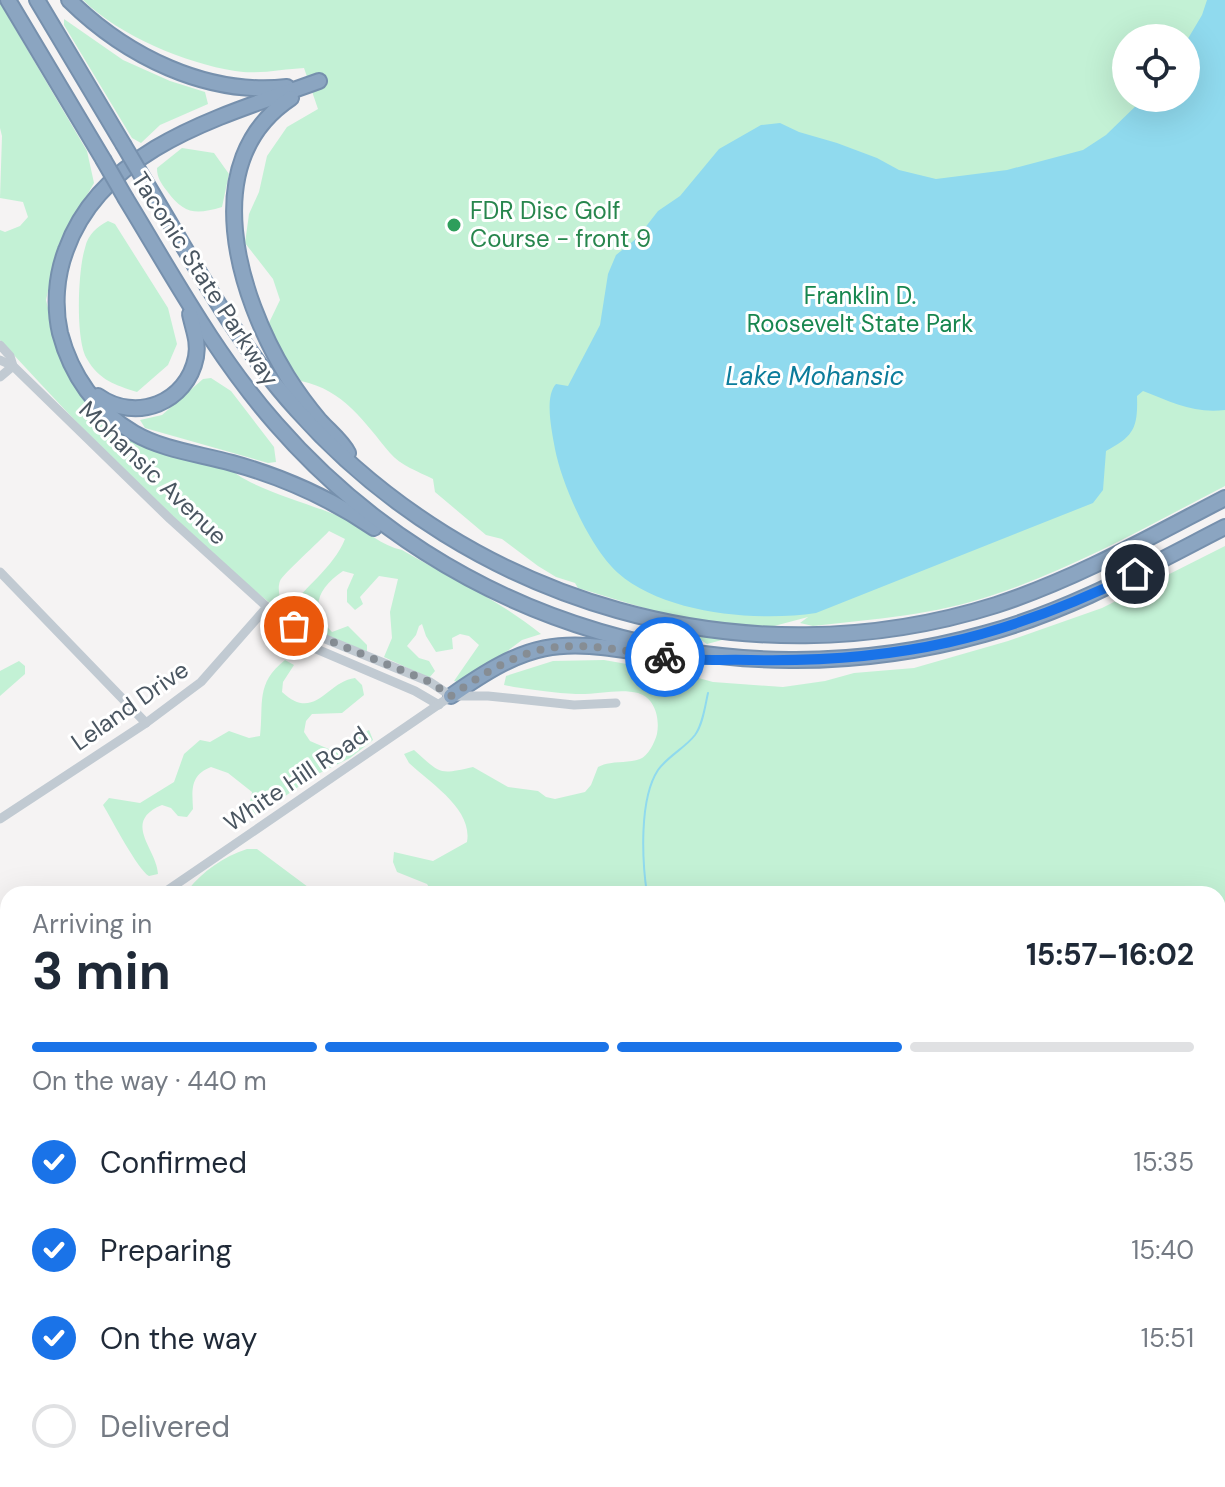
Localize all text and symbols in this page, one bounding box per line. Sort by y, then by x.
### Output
map controls [1112,24,1200,112]
button: locate [1112,24,1200,112]
street label: Taconic State Parkway [125,166,286,392]
place label: FDR Disc Golf Course - front 9 [470,195,651,254]
marker: FDR Disc Golf Course - front 9 [445,216,463,234]
park label: Franklin D. Roosevelt State Park [747,280,973,339]
water label: Lake Mohansic [726,359,905,393]
street label: Mohansic Avenue [73,394,234,551]
pin [1101,540,1169,608]
icon: home [1113,552,1157,596]
pin [260,592,328,660]
icon: bag [272,604,316,648]
courier [625,617,705,697]
icon: bike [643,635,687,679]
street label: Leland Drive [65,654,194,757]
street label: White Hill Road [218,719,374,838]
text: Arriving in [32,907,152,941]
text: 15:57–16:02 [1026,935,1194,974]
text: 3 min [32,937,171,1005]
text: On the way · 440 m [32,1064,267,1098]
icon: check [32,1140,76,1184]
text: Confirmed [100,1143,247,1182]
text: 15:35 [1134,1145,1194,1179]
icon: check [32,1228,76,1272]
text: Preparing [100,1231,232,1270]
text: 15:40 [1131,1233,1194,1267]
icon: check [32,1316,76,1360]
text: On the way [100,1319,257,1358]
text: 15:51 [1141,1321,1194,1355]
text: Delivered [100,1407,230,1446]

